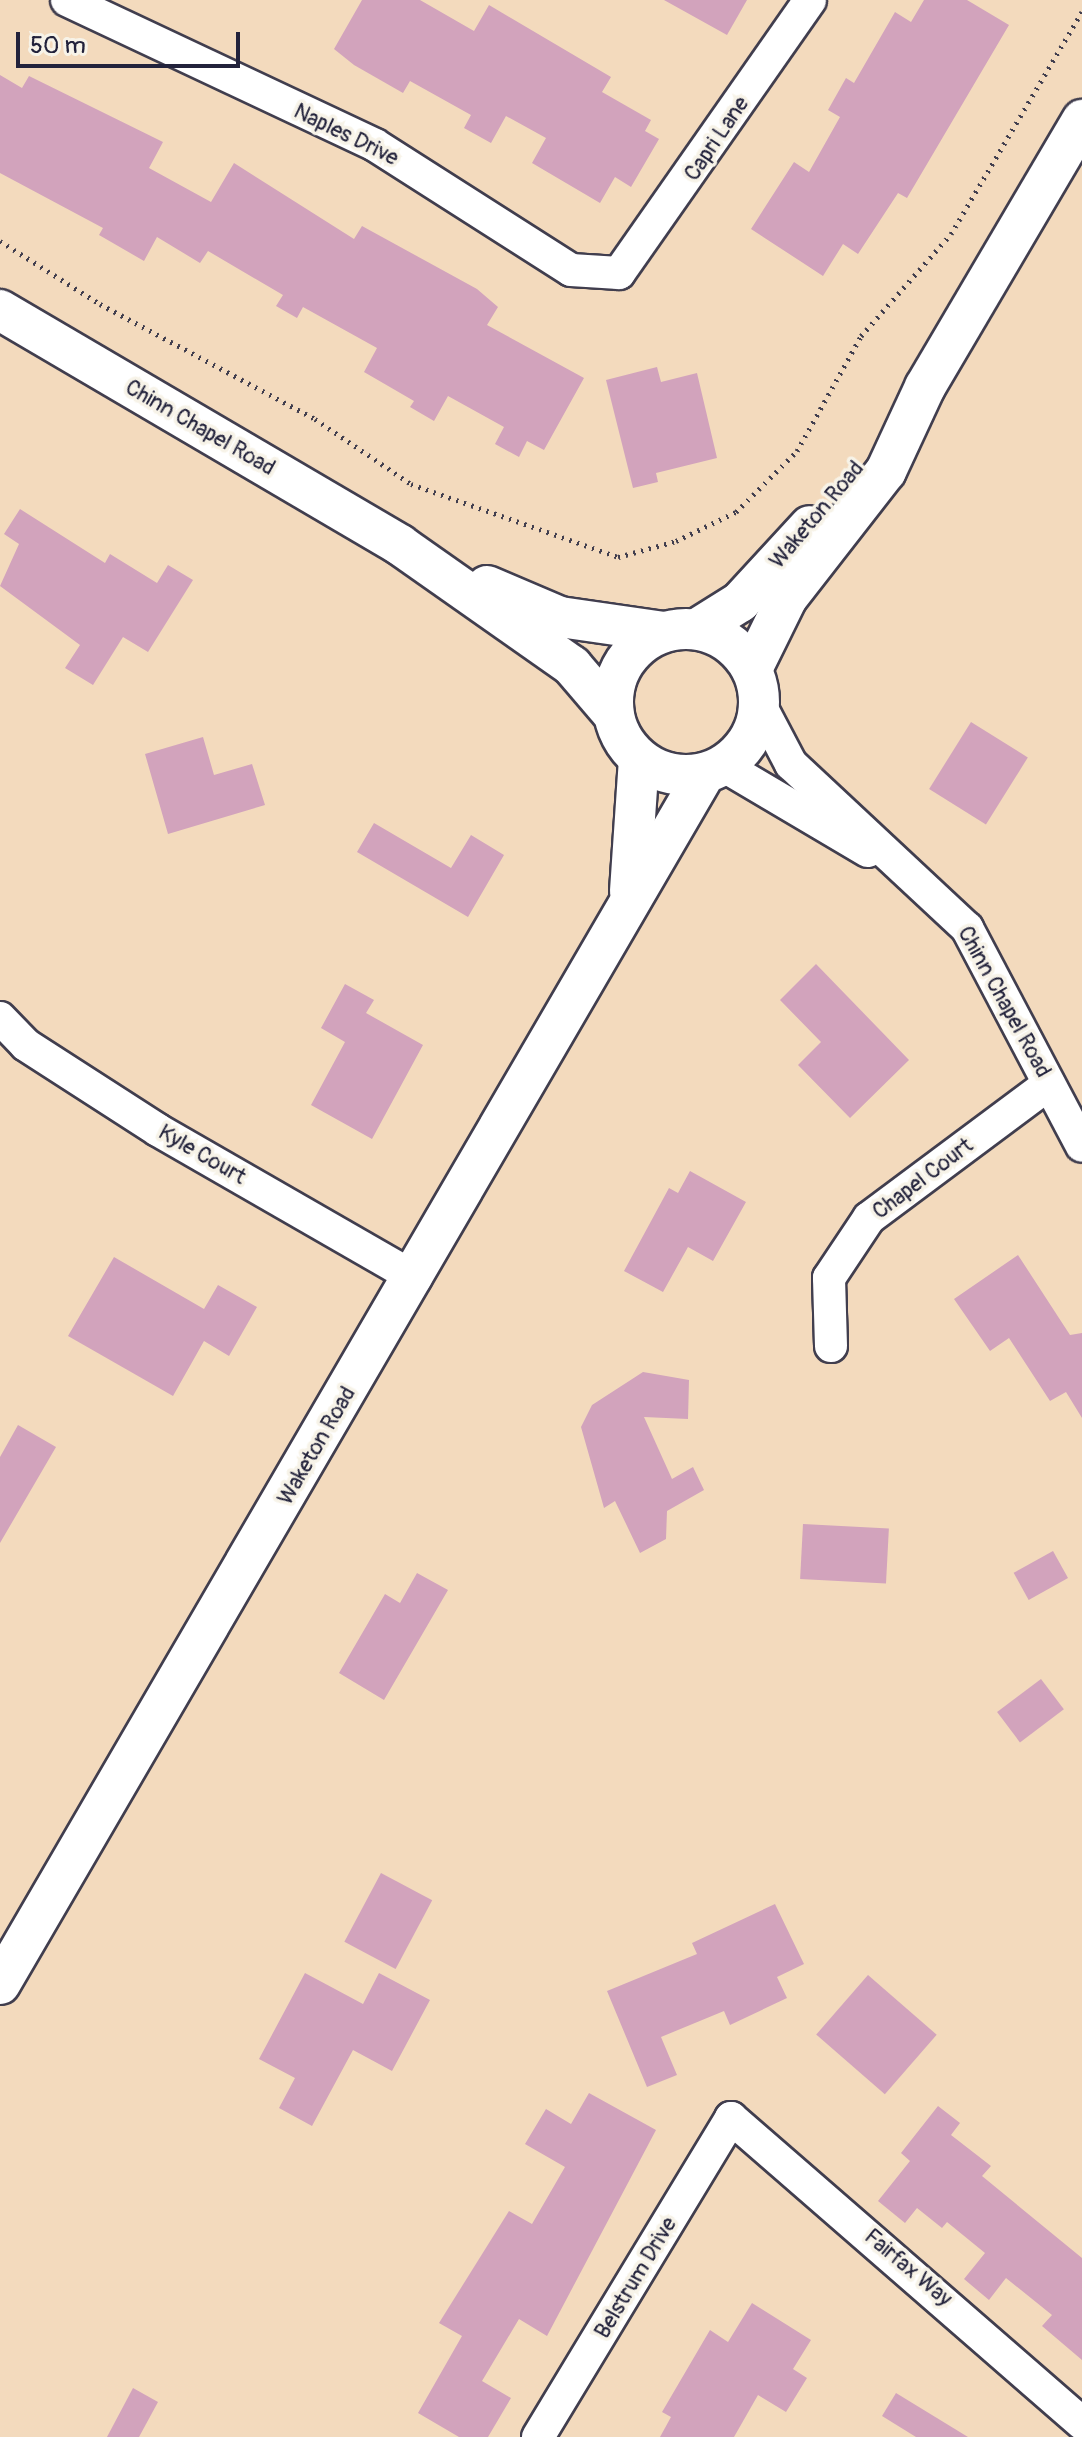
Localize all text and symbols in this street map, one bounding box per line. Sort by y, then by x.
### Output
scale bar [20,16,244,66]
text: 50 m [30,31,86,60]
street label: Capri Lane [679,92,755,186]
street label: Naples Drive [289,98,403,172]
street label: Chinn Chapel Road [120,374,280,482]
street label: Waketon Road [764,456,870,574]
street label: Chinn Chapel Road [952,922,1056,1082]
street label: Kyle Court [154,1119,250,1191]
street label: Chapel Court [868,1133,978,1225]
street label: Waketon Road [272,1382,362,1510]
street label: Belstrum Drive [589,2213,683,2343]
street label: Fairfax Way [859,2224,957,2312]

